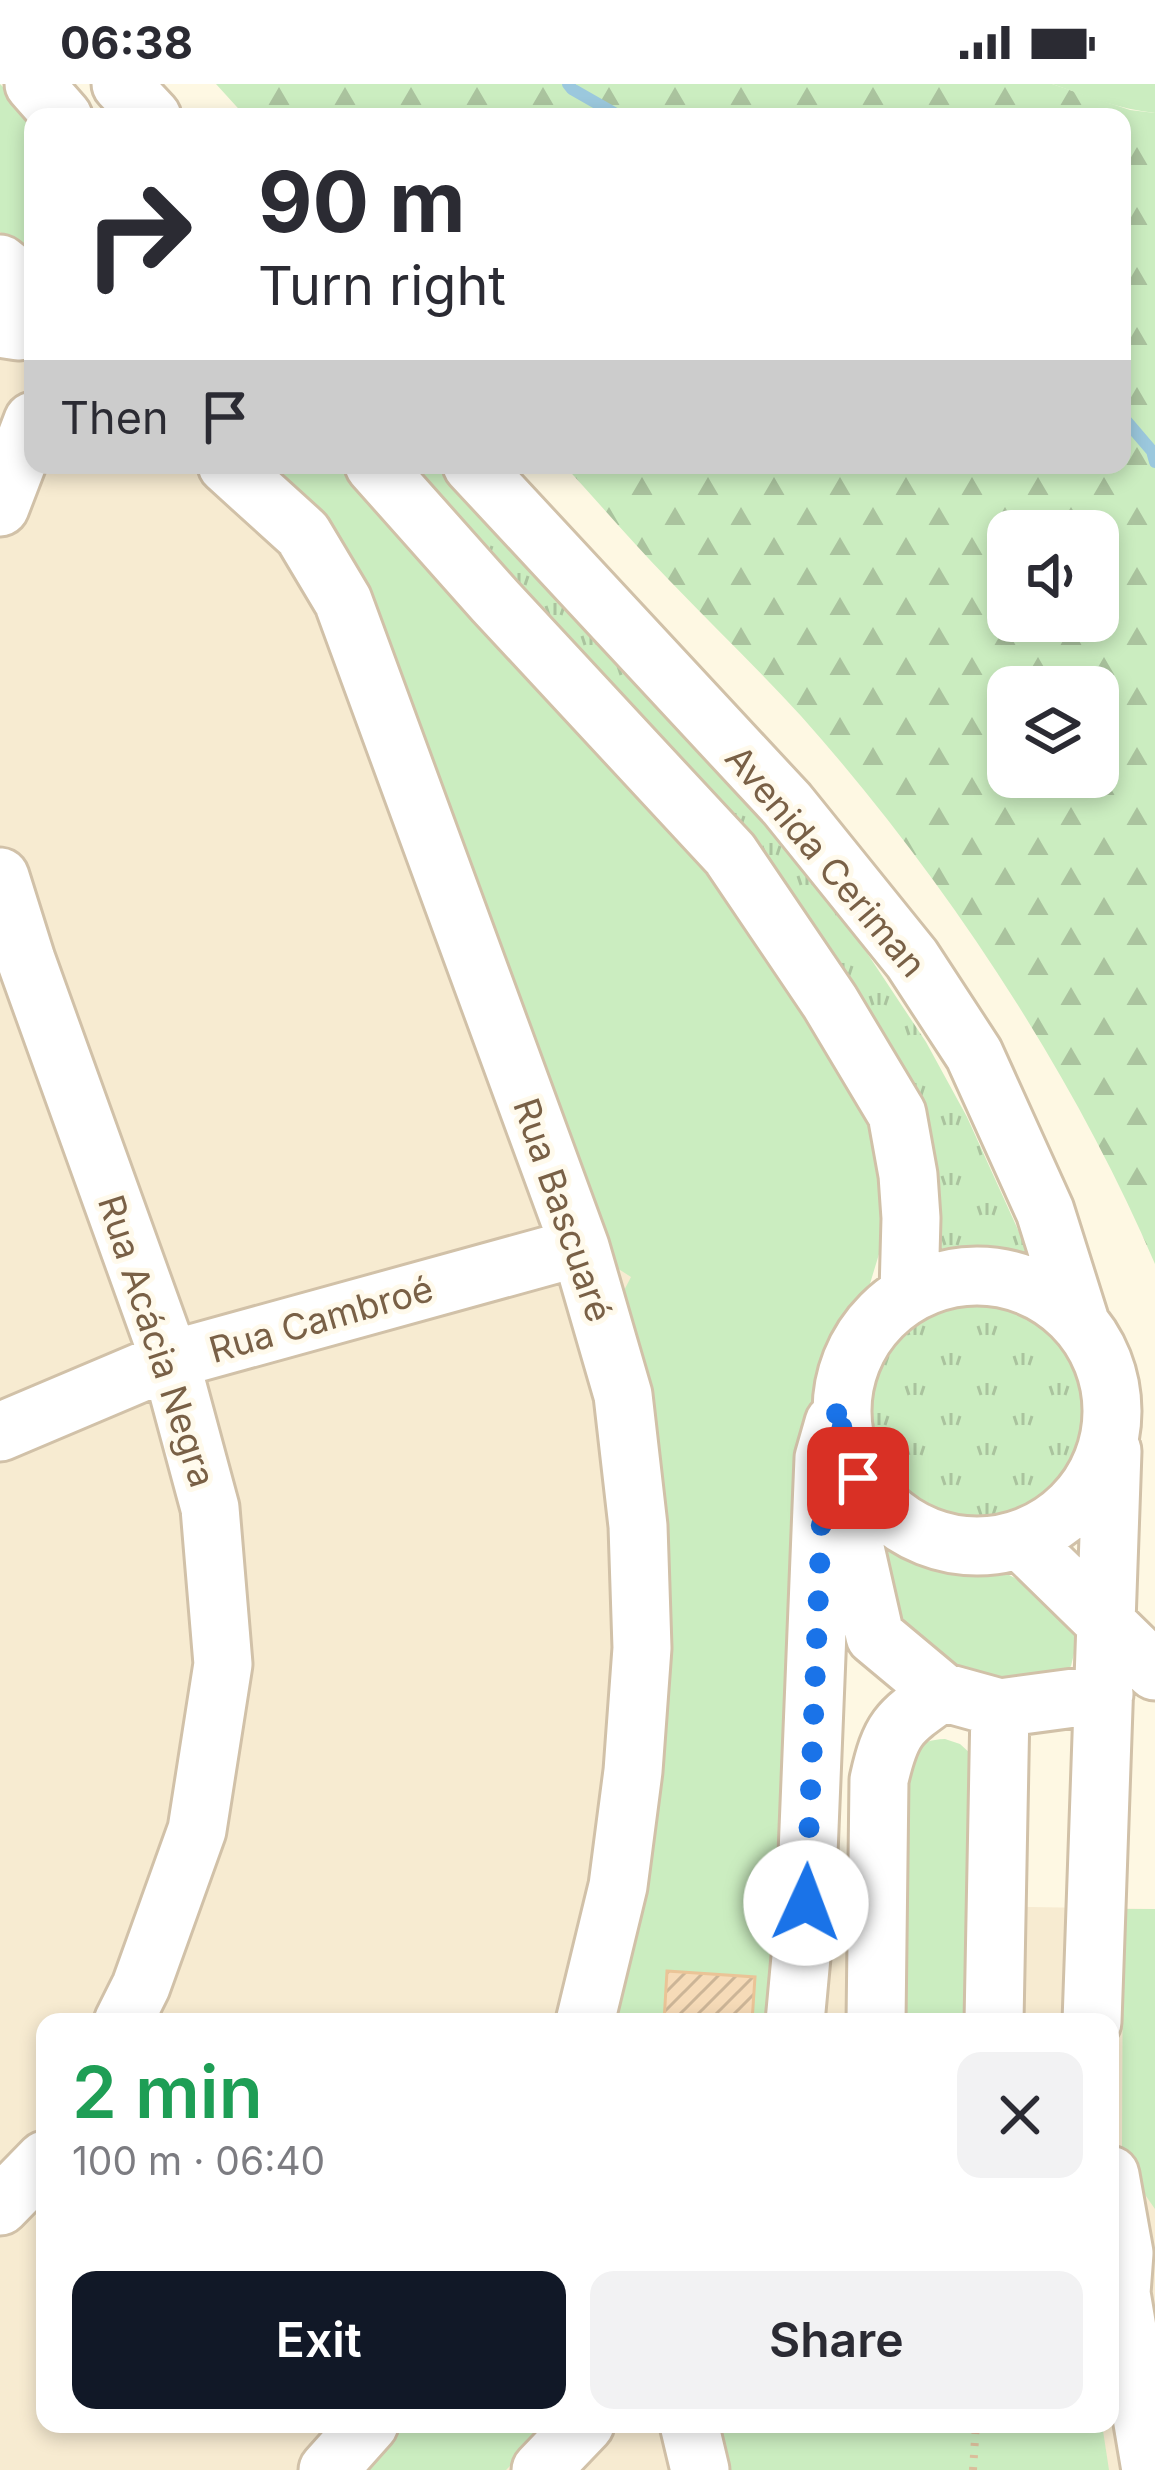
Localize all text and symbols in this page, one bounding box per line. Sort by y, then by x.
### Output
text: 06:38 [60,15,193,70]
text: 90 m [258,151,466,252]
icon: right [60,156,216,312]
text: Turn right [258,253,506,318]
icon: arrive [192,384,258,450]
text: Then [60,390,168,445]
map controls [987,510,1119,798]
button: sound [987,510,1119,642]
button: layers [987,666,1119,798]
street label: Avenida Ceriman [716,736,936,986]
street label: Rua Bascuaré [504,1092,622,1328]
street label: Rua Acácia Negra [89,1189,225,1493]
street label: Rua Cambroé [204,1266,438,1372]
pin [807,1427,909,1529]
icon: arrive [825,1445,891,1511]
position arrow [743,1840,869,1966]
text: 2 min [72,2048,263,2135]
button: close [957,2052,1083,2178]
text: 100 m · 06:40 [72,2137,325,2184]
button: Exit [72,2271,566,2409]
button: Share [590,2271,1083,2409]

